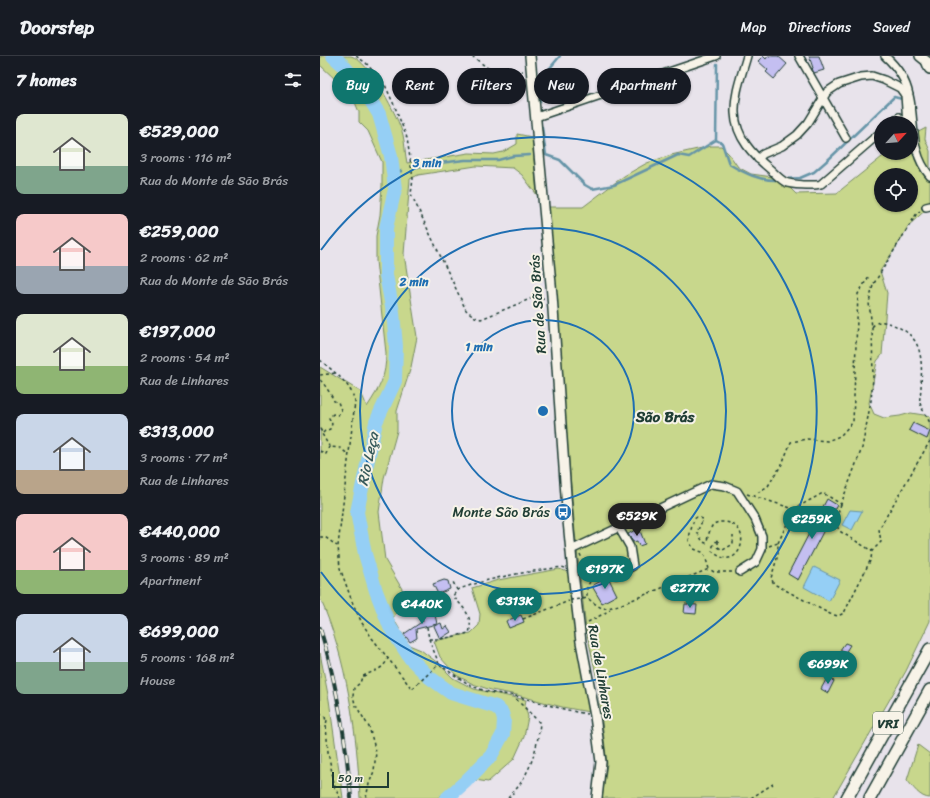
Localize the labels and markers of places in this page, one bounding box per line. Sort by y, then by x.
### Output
centre of rings [536,404,550,418]
place label: Monte São Brás [452,500,551,525]
bus stop icon: Monte São Brás [553,502,573,522]
pin: €529K [609,503,665,537]
pin: €259K [784,506,840,540]
pin: €197K [577,556,633,590]
pin: €277K [662,575,718,609]
pin: €313K [487,588,543,622]
pin: €440K [394,591,450,625]
pin: €699K [800,651,856,685]

